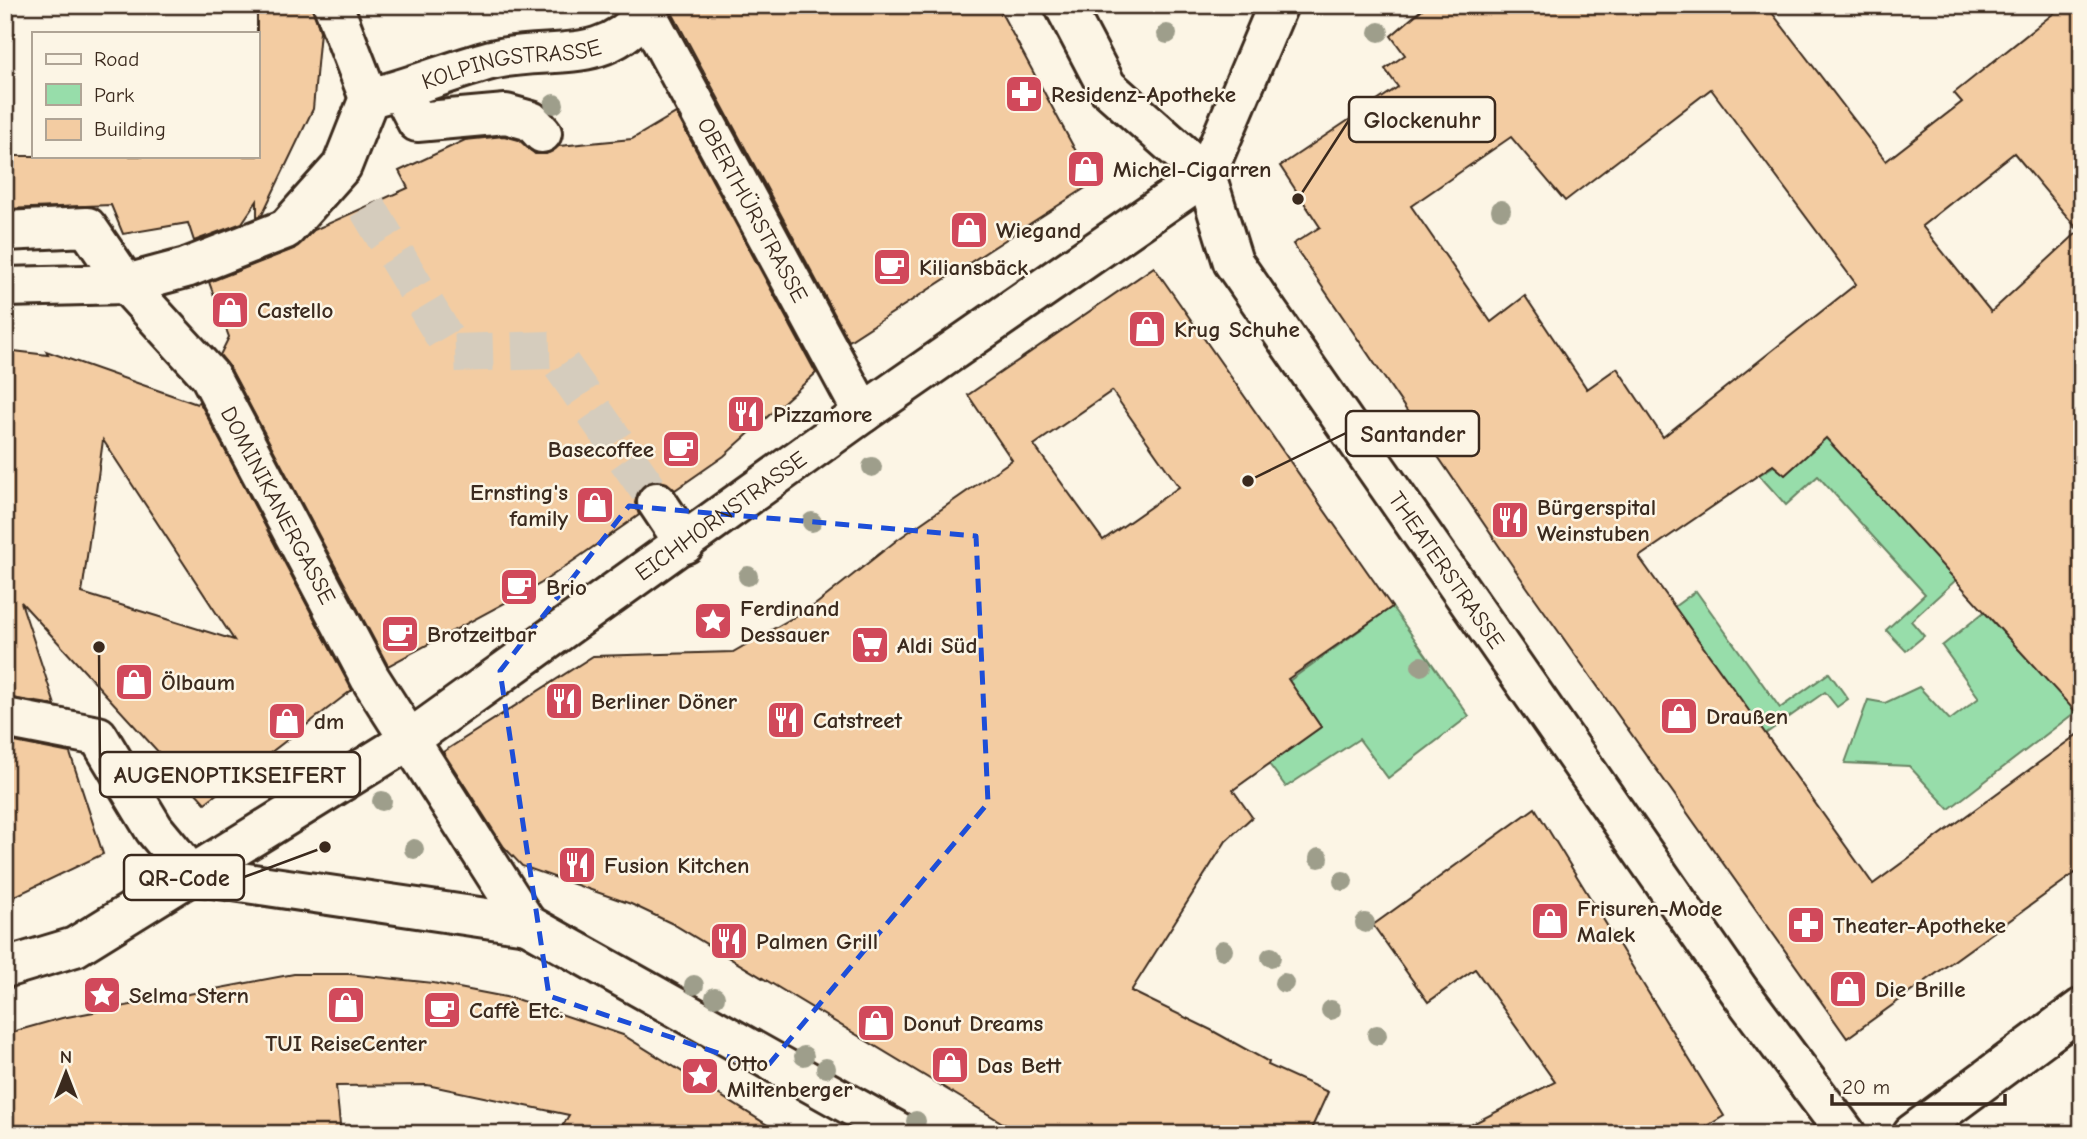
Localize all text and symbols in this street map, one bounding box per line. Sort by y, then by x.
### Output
legend [32,32,259,158]
street label: KOLPINGSTRASSE [418,33,604,95]
text: Road [94,47,139,71]
pharmacy icon: Residenz-Apotheke [1003,73,1045,115]
place label: Residenz-Apotheke [1051,81,1236,108]
text: Park [94,83,134,107]
callout: Glockenuhr [1349,97,1495,142]
text: Glockenuhr [1363,106,1481,134]
street label: OBERTHÜRSTRASSE [692,113,814,307]
text: Building [94,117,166,141]
shop icon: Michel-Cigarren [1065,148,1107,190]
place label: Michel-Cigarren [1113,156,1272,183]
shop icon: Wiegand [948,209,990,251]
place label: Wiegand [996,217,1081,244]
cafe icon: Kiliansbäck [871,246,913,288]
place label: Kiliansbäck [919,254,1028,281]
shop icon: Castello [209,289,251,331]
place label: Castello [257,297,333,324]
shop icon: Krug Schuhe [1126,308,1168,350]
place label: Krug Schuhe [1174,316,1300,343]
restaurant icon: Pizzamore [725,393,767,435]
place label: Pizzamore [773,401,872,428]
street label: DOMINIKANERGASSE [215,402,341,609]
callout: Santander [1346,411,1479,456]
text: Santander [1361,420,1466,448]
cafe icon: Basecoffee [660,428,702,470]
place label: Basecoffee [548,436,654,463]
street label: EICHHORNSTRASSE [630,445,812,587]
place label: Ernsting's family [470,479,568,532]
shop icon: Ernsting's family [574,484,616,526]
street label: THEATERSTRASSE [1383,487,1510,654]
place label: Bürgerspital Weinstuben [1537,494,1656,547]
restaurant icon: Bürgerspital Weinstuben [1489,499,1531,541]
cafe icon: Brio [498,566,540,608]
place label: Brio [546,574,587,601]
place label: Ferdinand Dessauer [740,595,840,648]
place icon: Ferdinand Dessauer [692,600,734,642]
cafe icon: Brotzeitbar [379,613,421,655]
place label: Brotzeitbar [427,621,537,648]
supermarket icon: Aldi Süd [849,624,891,666]
place label: Aldi Süd [897,632,977,659]
shop icon: Ölbaum [113,661,155,703]
place label: Ölbaum [161,669,235,696]
restaurant icon: Berliner Döner [543,680,585,722]
place label: Berliner Döner [591,688,738,715]
shop icon: Draußen [1658,695,1700,737]
restaurant icon: Catstreet [765,699,807,741]
shop icon: dm [266,700,308,742]
place label: Draußen [1706,703,1788,730]
place label: Catstreet [813,707,903,734]
place label: dm [314,708,344,735]
callout: AUGENOPTIKSEIFERT [100,752,360,797]
text: AUGENOPTIKSEIFERT [114,761,347,789]
restaurant icon: Fusion Kitchen [556,844,598,886]
place label: Fusion Kitchen [604,852,749,879]
callout: QR-Code [124,855,244,900]
text: QR-Code [138,864,230,892]
place label: Frisuren-Mode Malek [1577,895,1722,948]
shop icon: Frisuren-Mode Malek [1529,900,1571,942]
pharmacy icon: Theater-Apotheke [1785,904,1827,946]
place label: Theater-Apotheke [1833,912,2006,939]
restaurant icon: Palmen Grill [708,920,750,962]
place label: Palmen Grill [756,928,878,955]
shop icon: Die Brille [1827,968,1869,1010]
place icon: Selma Stern [81,974,123,1016]
place label: Die Brille [1875,976,1965,1003]
place label: Selma Stern [129,982,249,1009]
shop icon: TUI ReiseCenter [325,984,367,1026]
cafe icon: Caffè Etc. [421,989,463,1031]
place label: Caffè Etc. [469,997,564,1024]
shop icon: Donut Dreams [855,1002,897,1044]
place label: Donut Dreams [903,1010,1044,1037]
place label: TUI ReiseCenter [265,1030,427,1057]
north arrow [32,1038,102,1108]
shop icon: Das Bett [929,1044,971,1086]
text: N [60,1046,72,1068]
place label: Otto Miltenberger [727,1050,853,1103]
place label: Das Bett [977,1052,1062,1079]
place icon: Otto Miltenberger [679,1055,721,1097]
scale bar [1832,1062,2005,1106]
text: 20 m [1842,1075,1890,1099]

